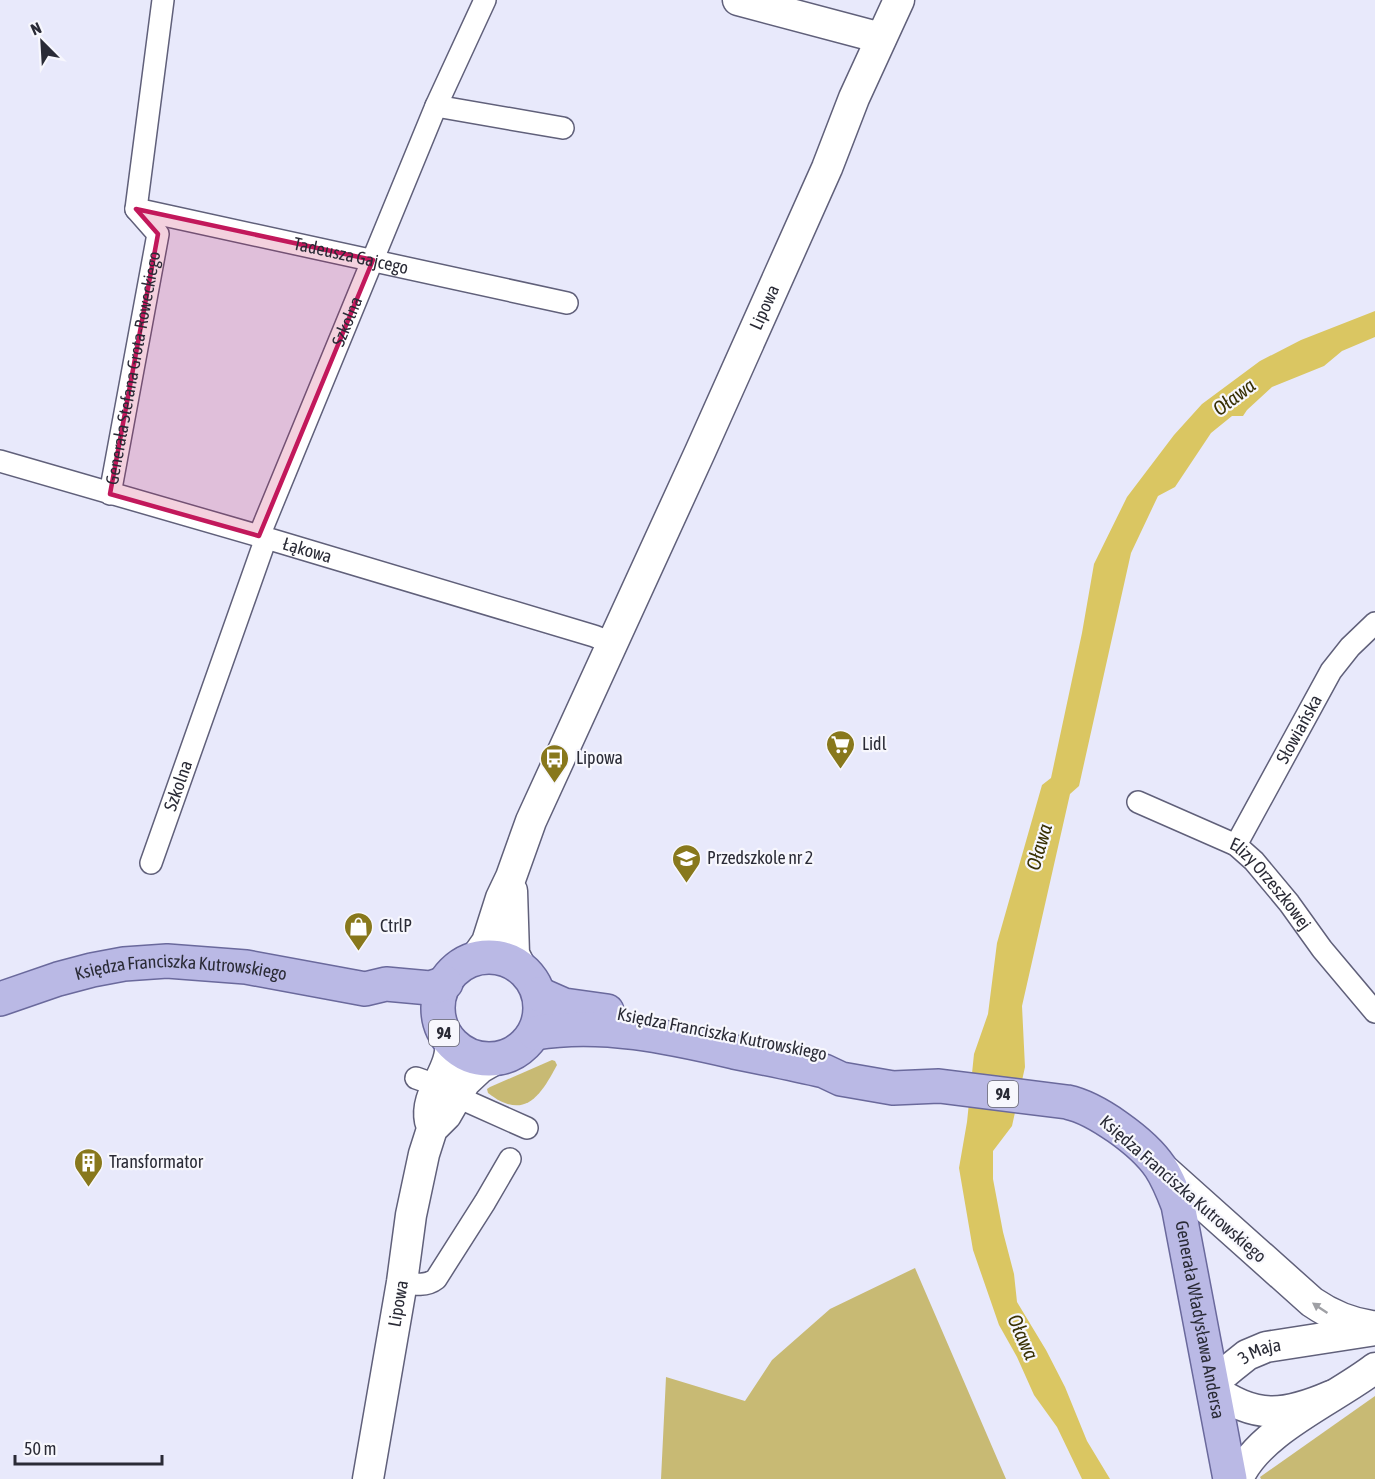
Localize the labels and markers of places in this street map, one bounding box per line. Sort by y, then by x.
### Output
supermarket icon: Lidl [825,728,857,770]
place label: Lidl [862,733,887,754]
bus stop icon: Lipowa [539,742,571,784]
place label: Lipowa [576,747,623,768]
school or university icon: Przedszkole nr 2 [670,842,702,884]
place label: Przedszkole nr 2 [707,847,813,868]
shop icon: CtrlP [343,910,375,952]
place label: CtrlP [380,915,412,936]
building icon: Transformator [72,1146,104,1188]
place label: Transformator [109,1151,204,1172]

